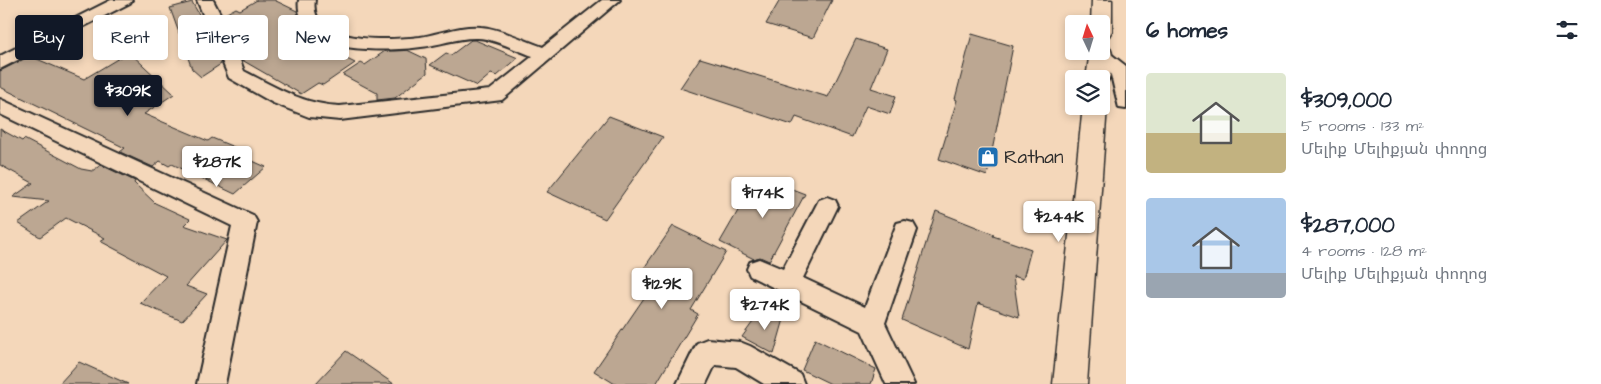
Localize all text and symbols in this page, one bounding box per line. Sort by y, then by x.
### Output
chip: Buy [15,15,83,60]
chip: Rent [93,15,168,60]
chip: Filters [178,15,268,60]
chip: New [278,15,349,60]
north arrow [1065,15,1110,60]
map controls [1065,15,1110,115]
text: 6 homes [1146,16,1228,45]
icon: filters [1553,16,1581,44]
button: layers [1065,70,1110,115]
pin: $309K [93,74,163,117]
text: $309K [105,80,151,102]
text: $309,000 [1301,86,1392,115]
icon: home [1186,93,1246,153]
text: 5 rooms · 133 m² [1301,115,1424,137]
text: Մելիք Մելիքյան փողոց [1301,138,1487,160]
place label: Rathan [1004,144,1063,171]
shop icon: Rathan [976,145,1000,169]
pin: $287K [182,146,252,188]
text: $287K [193,151,241,173]
pin: $174K [728,176,798,219]
text: $174K [742,182,784,204]
pin: $244K [1024,200,1094,243]
text: $244K [1034,206,1084,228]
text: $287,000 [1301,211,1395,240]
icon: home [1186,218,1246,278]
text: 4 rooms · 128 m² [1301,240,1427,262]
text: Մելիք Մելիքյան փողոց [1301,263,1487,285]
pin: $129K [627,268,697,310]
text: $129K [643,273,681,295]
pin: $274K [730,288,800,331]
text: $274K [741,294,789,316]

